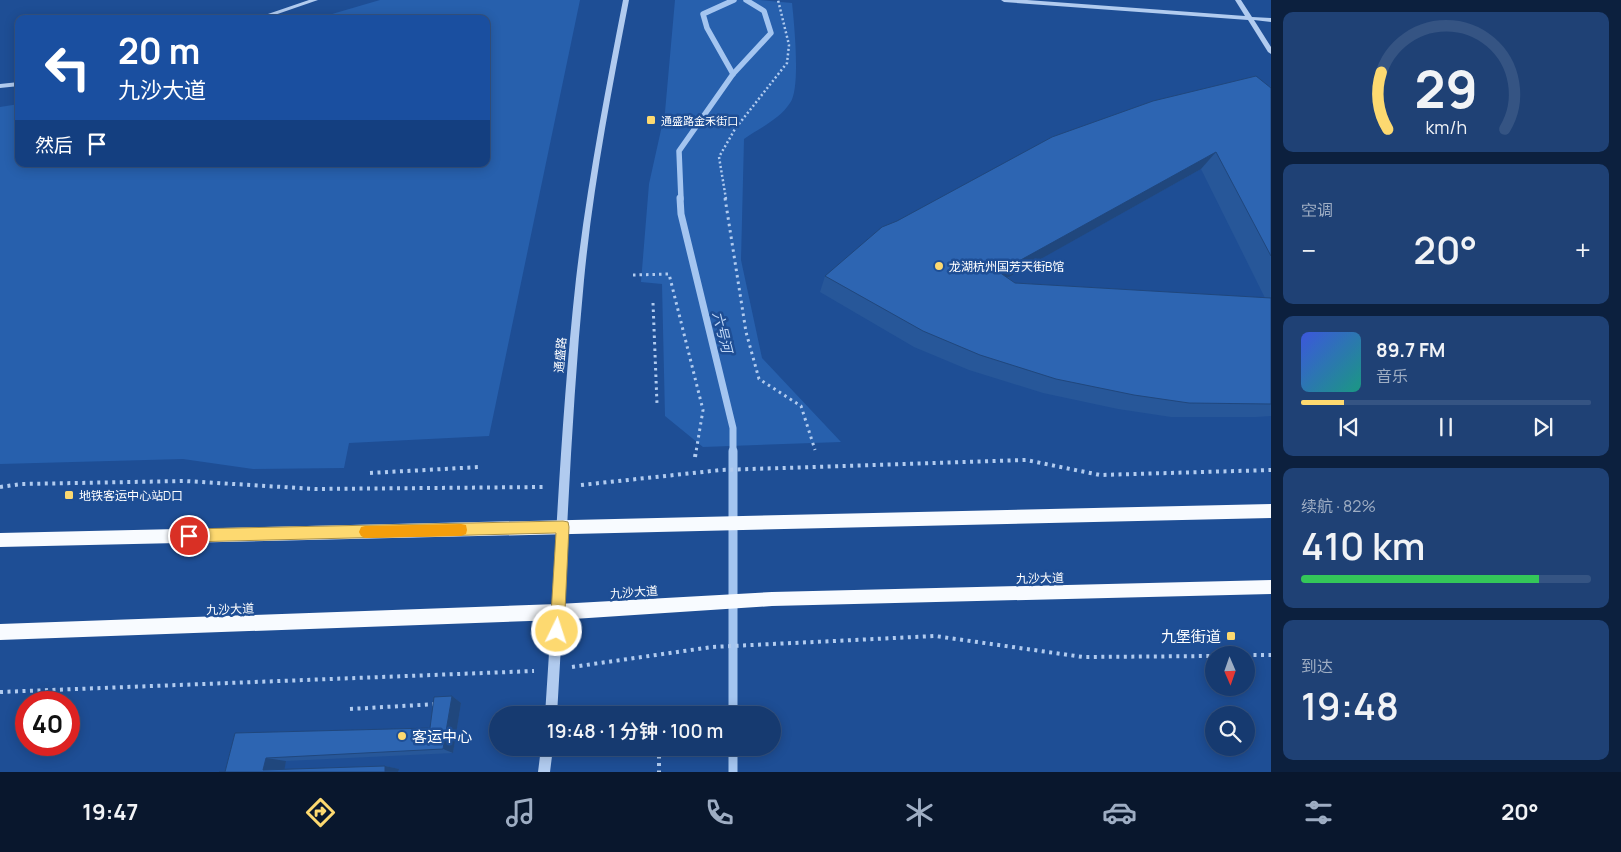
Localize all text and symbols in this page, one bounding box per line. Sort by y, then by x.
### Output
text: 20 m [118,27,200,75]
icon: left [35,35,100,100]
text: 29 [1414,53,1478,124]
text: 九沙大道 [118,75,206,105]
place label: 通盛路金禾街口 [661,113,738,128]
marker: 通盛路金禾街口 [645,114,657,126]
text: km/h [1425,115,1467,139]
icon: arrive [83,130,111,158]
text: 然后 [35,132,73,158]
text: 空调 [1301,199,1333,221]
text: 20° [1414,223,1477,275]
text: − [1301,231,1316,269]
text: + [1575,231,1591,269]
place label: 龙湖杭州国芳天街B馆 [949,258,1064,275]
marker: 龙湖杭州国芳天街B馆 [933,260,945,272]
water label: 六号河 [709,309,738,358]
street label: 通盛路 [550,336,570,374]
text: 89.7 FM [1376,337,1445,363]
text: 音乐 [1376,365,1408,387]
icon: previous [1335,413,1363,441]
icon: pause [1432,413,1460,441]
icon: next [1529,413,1557,441]
place label: 地铁客运中心站D口 [79,487,183,504]
marker: 地铁客运中心站D口 [63,489,75,501]
text: 续航 · 82% [1301,495,1376,517]
pin [168,515,210,557]
text: 410 km [1301,519,1425,571]
icon: arrive [175,522,203,550]
street label: 九沙大道 [1016,569,1064,587]
street label: 九沙大道 [609,582,659,602]
street label: 九沙大道 [206,600,254,618]
position arrow [530,604,582,656]
place label: 九堡街道 [1161,626,1221,647]
marker: 九堡街道 [1225,630,1237,642]
north arrow [1205,646,1255,696]
map controls [1205,646,1255,756]
text: 到达 [1301,655,1333,677]
text: 19:48 [1301,679,1399,731]
speed limit sign: 40 [15,691,80,756]
button: search [1205,706,1255,756]
text: 19:48 · 1 分钟 · 100 m [547,718,723,744]
place label: 客运中心 [412,726,472,747]
marker: 客运中心 [396,730,408,742]
icon: directions [303,795,338,830]
icon: music [503,795,538,830]
icon: phone [702,795,737,830]
icon: climate [902,795,937,830]
icon: car [1102,795,1137,830]
icon: filters [1301,795,1336,830]
text: 19:47 [82,797,138,827]
text: 20° [1501,797,1539,827]

